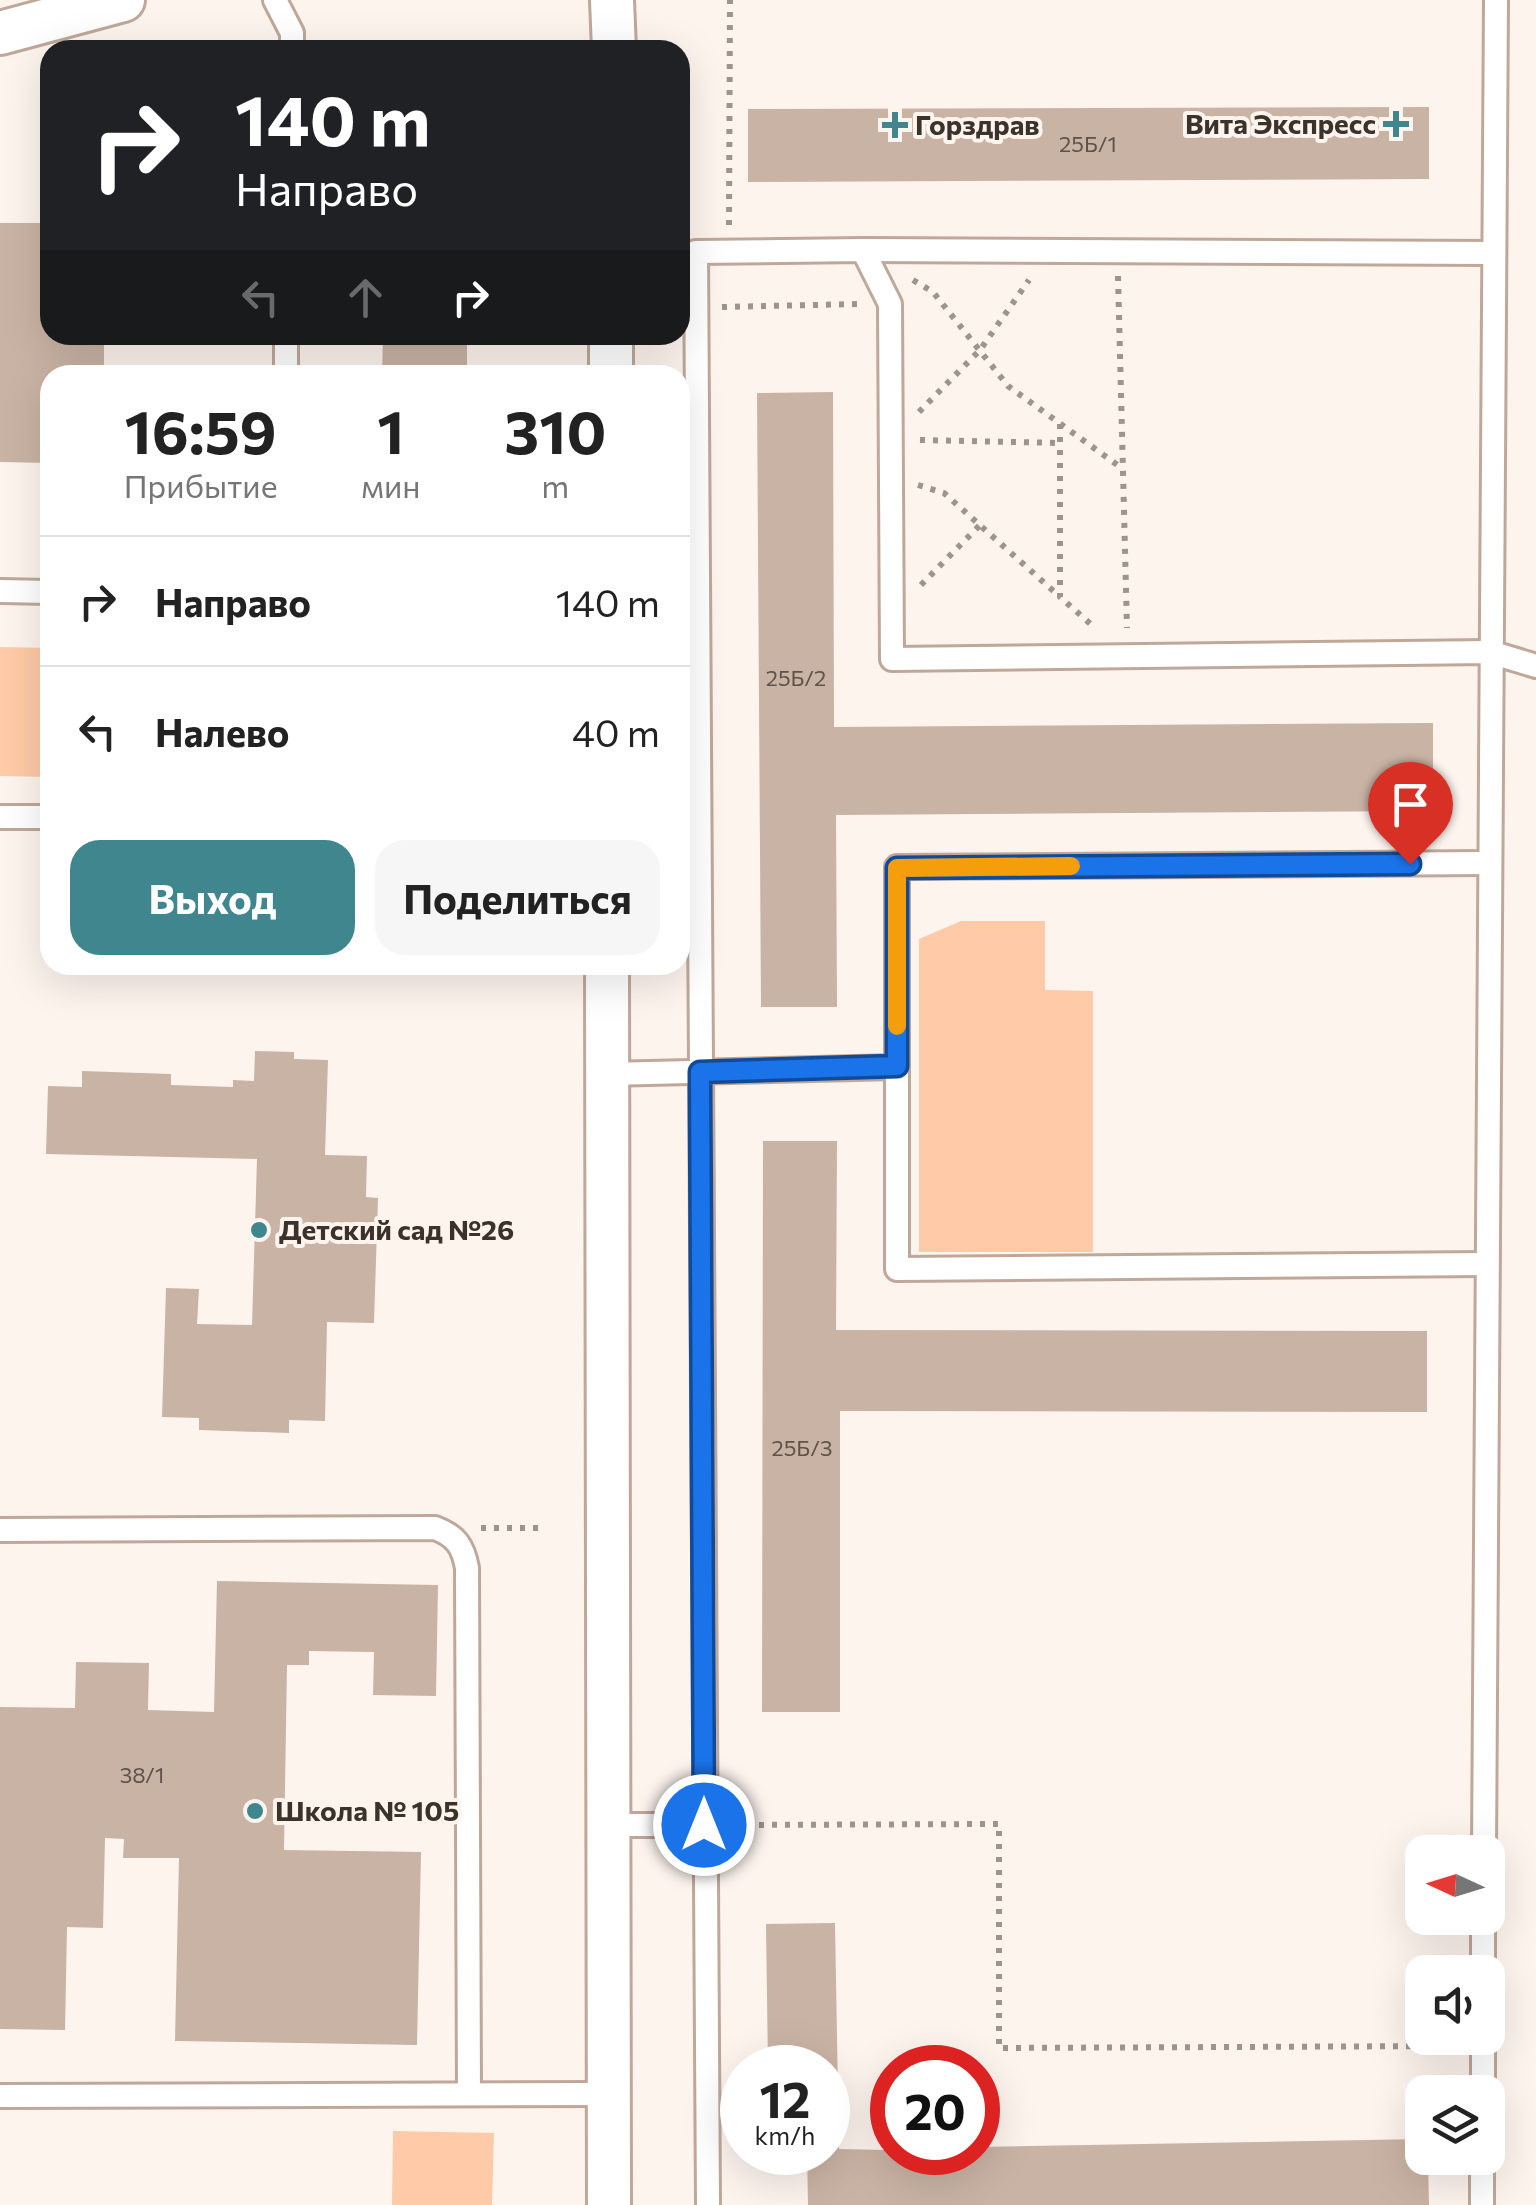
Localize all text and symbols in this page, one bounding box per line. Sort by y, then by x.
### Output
text: 140 m [235,75,431,160]
icon: right [70,80,200,210]
place label: Вита Экспресс [1185,106,1376,140]
place label: Горздрав [915,107,1040,141]
marker: Вита Экспресс [1385,113,1407,135]
marker: Горздрав [884,114,906,136]
house number: 25Б/1 [1059,130,1117,157]
text: Направо [235,160,418,215]
icon: left [233,270,288,325]
icon: ahead [338,270,393,325]
icon: right [443,270,498,325]
text: 16:59 [125,393,277,466]
text: 1 [377,393,405,466]
text: 310 [504,393,606,466]
text: Прибытие [124,465,278,505]
text: мин [361,465,421,505]
text: m [541,465,569,505]
icon: right [70,574,125,629]
text: Направо [155,578,311,625]
text: 140 m [556,578,660,625]
house number: 25Б/2 [766,664,826,691]
icon: left [70,704,125,759]
text: Налево [155,708,289,755]
text: 40 m [572,708,660,755]
pin [1368,762,1453,865]
icon: arrive [1383,777,1438,832]
button: Выход [70,840,355,955]
button: Поделиться [375,840,660,955]
place label: Детский сад №26 [279,1212,514,1246]
marker: Детский сад №26 [248,1219,270,1241]
house number: 25Б/3 [772,1434,832,1461]
house number: 38/1 [120,1761,164,1788]
position arrow [652,1773,756,1877]
place label: Школа № 105 [275,1793,459,1827]
marker: Школа № 105 [244,1800,266,1822]
north arrow [1405,1835,1505,1935]
map controls [1405,1835,1505,2175]
button: sound [1405,1955,1505,2055]
speed limit sign: 20 [870,2045,1000,2175]
text: 12 [759,2067,811,2128]
button: layers [1405,2075,1505,2175]
text: km/h [755,2120,815,2150]

